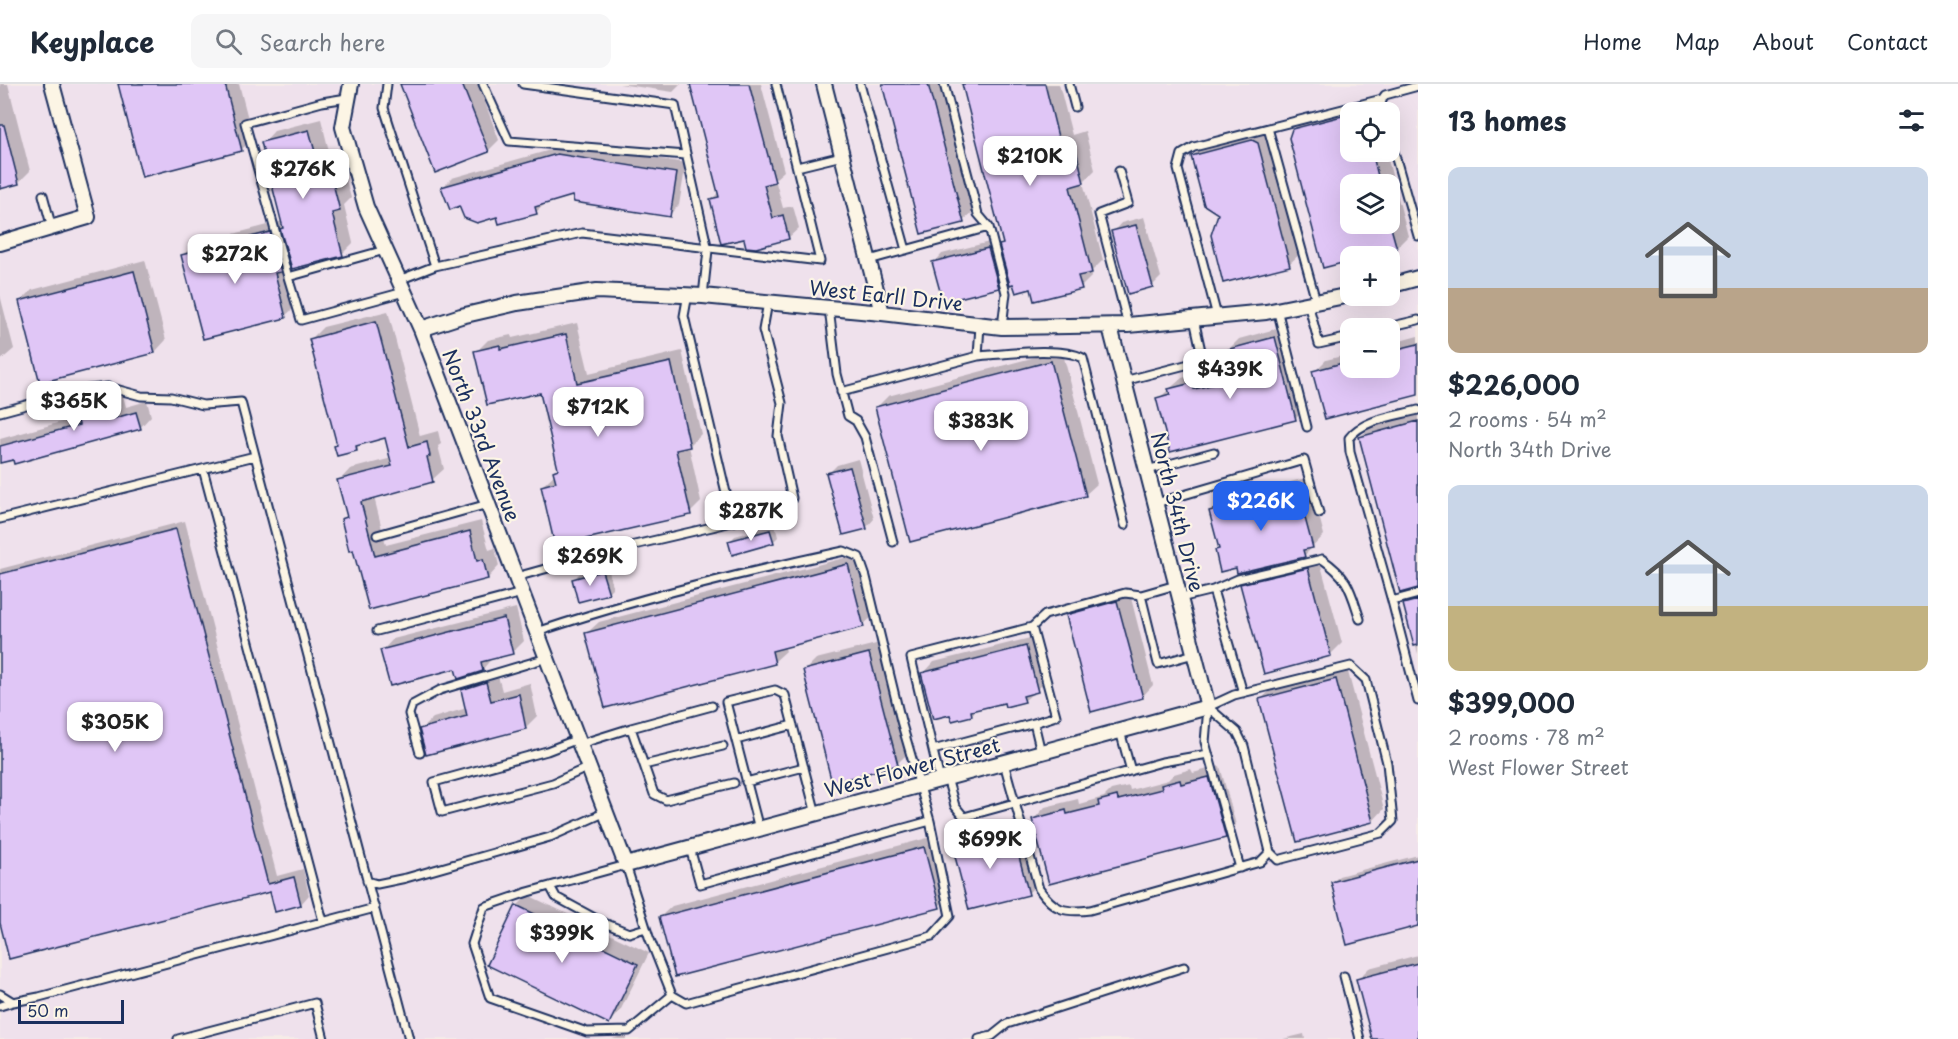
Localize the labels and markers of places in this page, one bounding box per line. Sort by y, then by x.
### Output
pin: $210K [988,136,1072,187]
pin: $276K [261,149,345,200]
pin: $272K [193,234,277,285]
pin: $439K [1188,349,1272,400]
pin: $365K [32,381,116,432]
pin: $712K [556,387,640,438]
pin: $383K [939,401,1023,452]
pin: $226K [1219,481,1303,532]
pin: $287K [709,491,793,542]
pin: $269K [548,536,632,587]
pin: $305K [73,702,157,753]
pin: $699K [948,819,1032,870]
pin: $399K [520,913,604,964]

